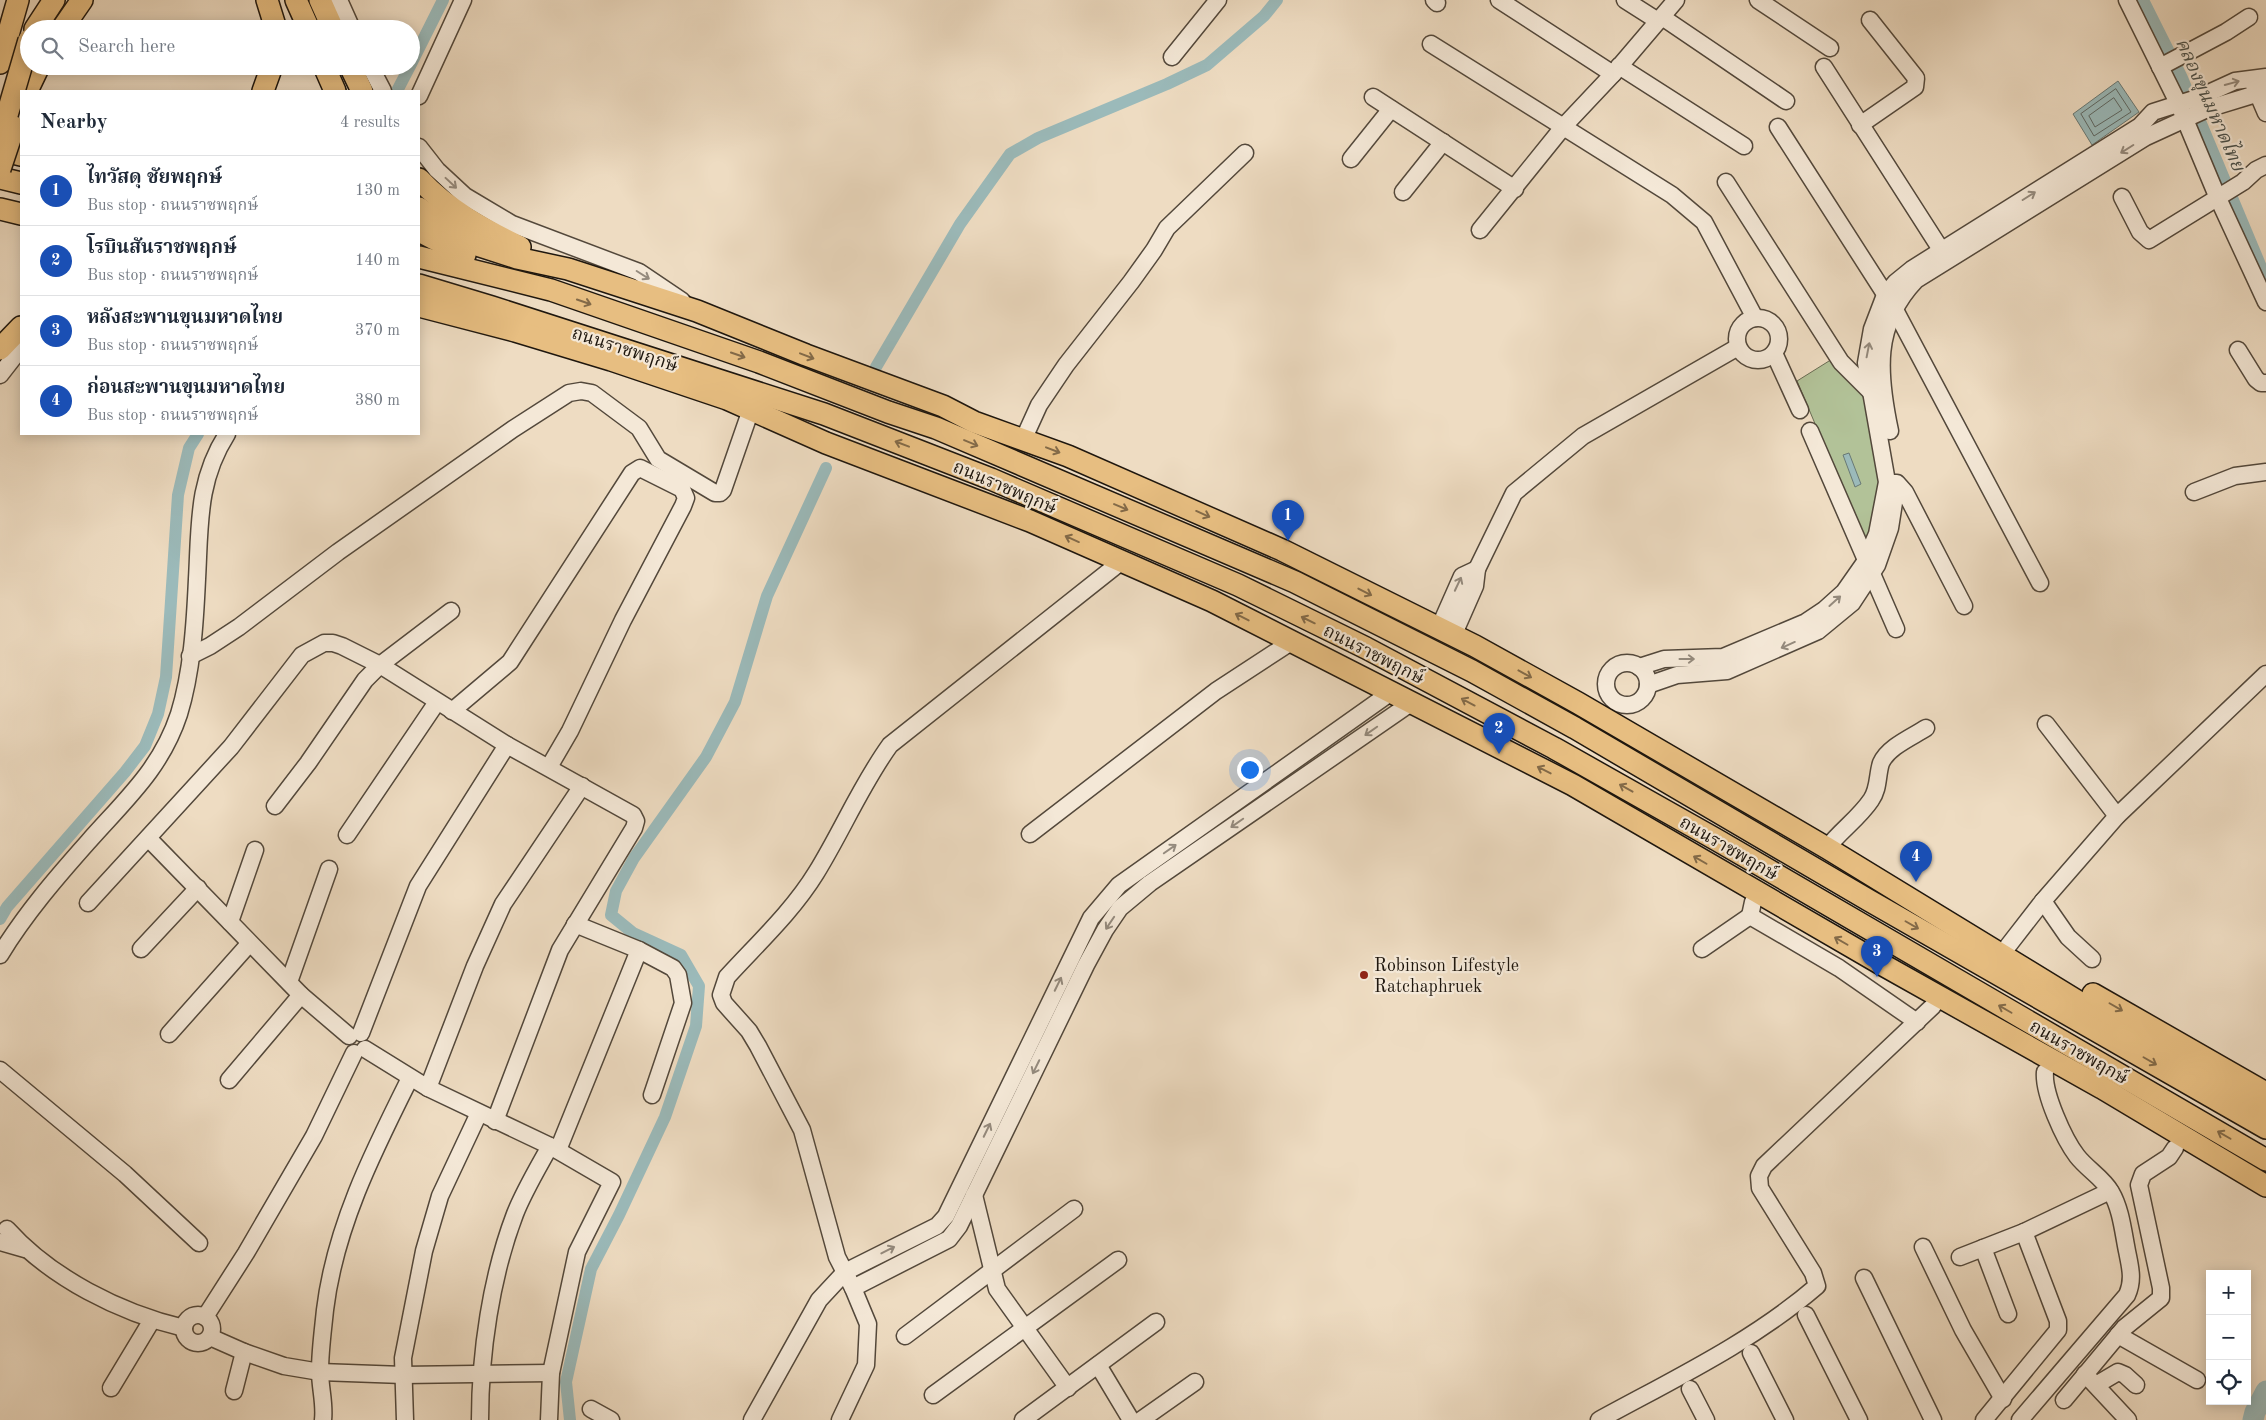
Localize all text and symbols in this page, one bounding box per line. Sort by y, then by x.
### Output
search box [20,20,420,75]
water label: คลองขุนมหาดไทย [2170,33,2253,176]
icon: search [38,34,66,62]
text: Search here [78,38,175,57]
one-way arrow [2224,78,2240,87]
text: Nearby [40,112,108,133]
text: 4 results [340,115,400,131]
one-way arrow [2120,145,2134,155]
text: ไทวัสดุ ชัยพฤกษ์ [87,169,222,188]
one-way arrow [445,177,457,189]
text: 1 [51,183,61,199]
text: 130 m [355,183,400,199]
one-way arrow [2021,190,2035,200]
text: Bus stop · ถนนราชพฤกษ์ [87,198,258,214]
text: โรบินสันราชพฤกษ์ [87,239,237,258]
text: 2 [51,253,61,269]
text: 140 m [355,253,400,269]
text: Bus stop · ถนนราชพฤกษ์ [87,268,258,284]
one-way arrow [636,271,650,281]
one-way arrow [576,298,591,307]
text: หลังสะพานขุนมหาดไทย [87,309,283,328]
street label: ถนนราชพฤกษ์ [569,321,681,376]
text: 3 [51,323,61,339]
text: 370 m [355,323,400,339]
text: Bus stop · ถนนราชพฤกษ์ [87,338,258,354]
one-way arrow [1864,342,1874,358]
one-way arrow [729,350,745,360]
one-way arrow [799,352,814,361]
text: ก่อนสะพานขุนมหาดไทย [87,379,285,398]
text: 4 [51,393,61,409]
text: 380 m [355,393,400,409]
text: Bus stop · ถนนราชพฤกษ์ [87,408,258,424]
one-way arrow [963,438,978,448]
one-way arrow [895,439,910,449]
one-way arrow [1045,446,1061,455]
street label: ถนนราชพฤกษ์ [950,455,1061,518]
pin: 1 [1272,500,1304,541]
one-way arrow [1113,504,1128,513]
one-way arrow [1195,509,1210,519]
one-way arrow [1065,534,1080,544]
one-way arrow [1454,577,1464,592]
one-way arrow [1357,587,1372,597]
one-way arrow [1828,595,1841,607]
one-way arrow [1235,612,1250,621]
one-way arrow [1301,615,1316,624]
street label: ถนนราชพฤกษ์ [1320,619,1429,688]
one-way arrow [1781,640,1796,650]
one-way arrow [1678,654,1694,663]
one-way arrow [1517,670,1532,679]
one-way arrow [1461,697,1476,707]
pin: 2 [1483,713,1515,754]
one-way arrow [1364,726,1378,736]
your location [1237,757,1263,783]
one-way arrow [1537,765,1552,775]
one-way arrow [1620,783,1634,793]
street label: ถนนราชพฤกษ์ [1676,811,1783,885]
one-way arrow [1230,818,1244,828]
pin: 4 [1900,841,1932,882]
one-way arrow [1163,844,1177,854]
one-way arrow [1693,855,1708,865]
one-way arrow [1105,915,1115,929]
one-way arrow [1904,921,1919,930]
one-way arrow [1835,936,1849,946]
pin: 3 [1861,936,1893,977]
place label: Robinson Lifestyle Ratchaphruek [1374,957,1519,996]
marker: Robinson Lifestyle Ratchaphruek [1358,969,1370,981]
one-way arrow [1054,977,1064,992]
one-way arrow [2108,1003,2123,1012]
one-way arrow [1999,1004,2013,1014]
street label: ถนนราชพฤกษ์ [2026,1015,2133,1089]
one-way arrow [2142,1056,2157,1066]
one-way arrow [1031,1059,1040,1074]
one-way arrow [983,1123,992,1138]
one-way arrow [2217,1130,2231,1140]
one-way arrow [881,1245,896,1255]
map controls [2206,1270,2251,1405]
button: + [2206,1270,2251,1315]
button: − [2206,1315,2251,1360]
button: locate [2206,1360,2251,1405]

